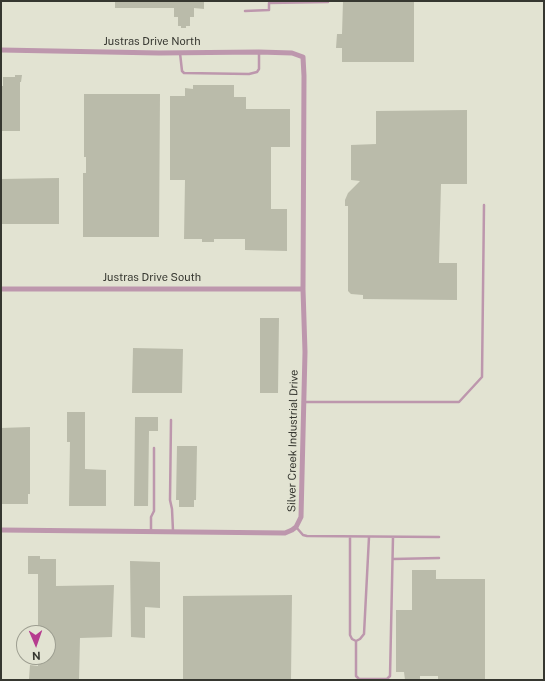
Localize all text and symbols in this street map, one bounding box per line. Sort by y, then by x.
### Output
street label: Justras Drive North [104,35,200,49]
street label: Justras Drive South [103,271,201,285]
street label: Silver Creek Industrial Drive [285,370,301,512]
north arrow [16,625,56,665]
text: N [32,650,41,662]

